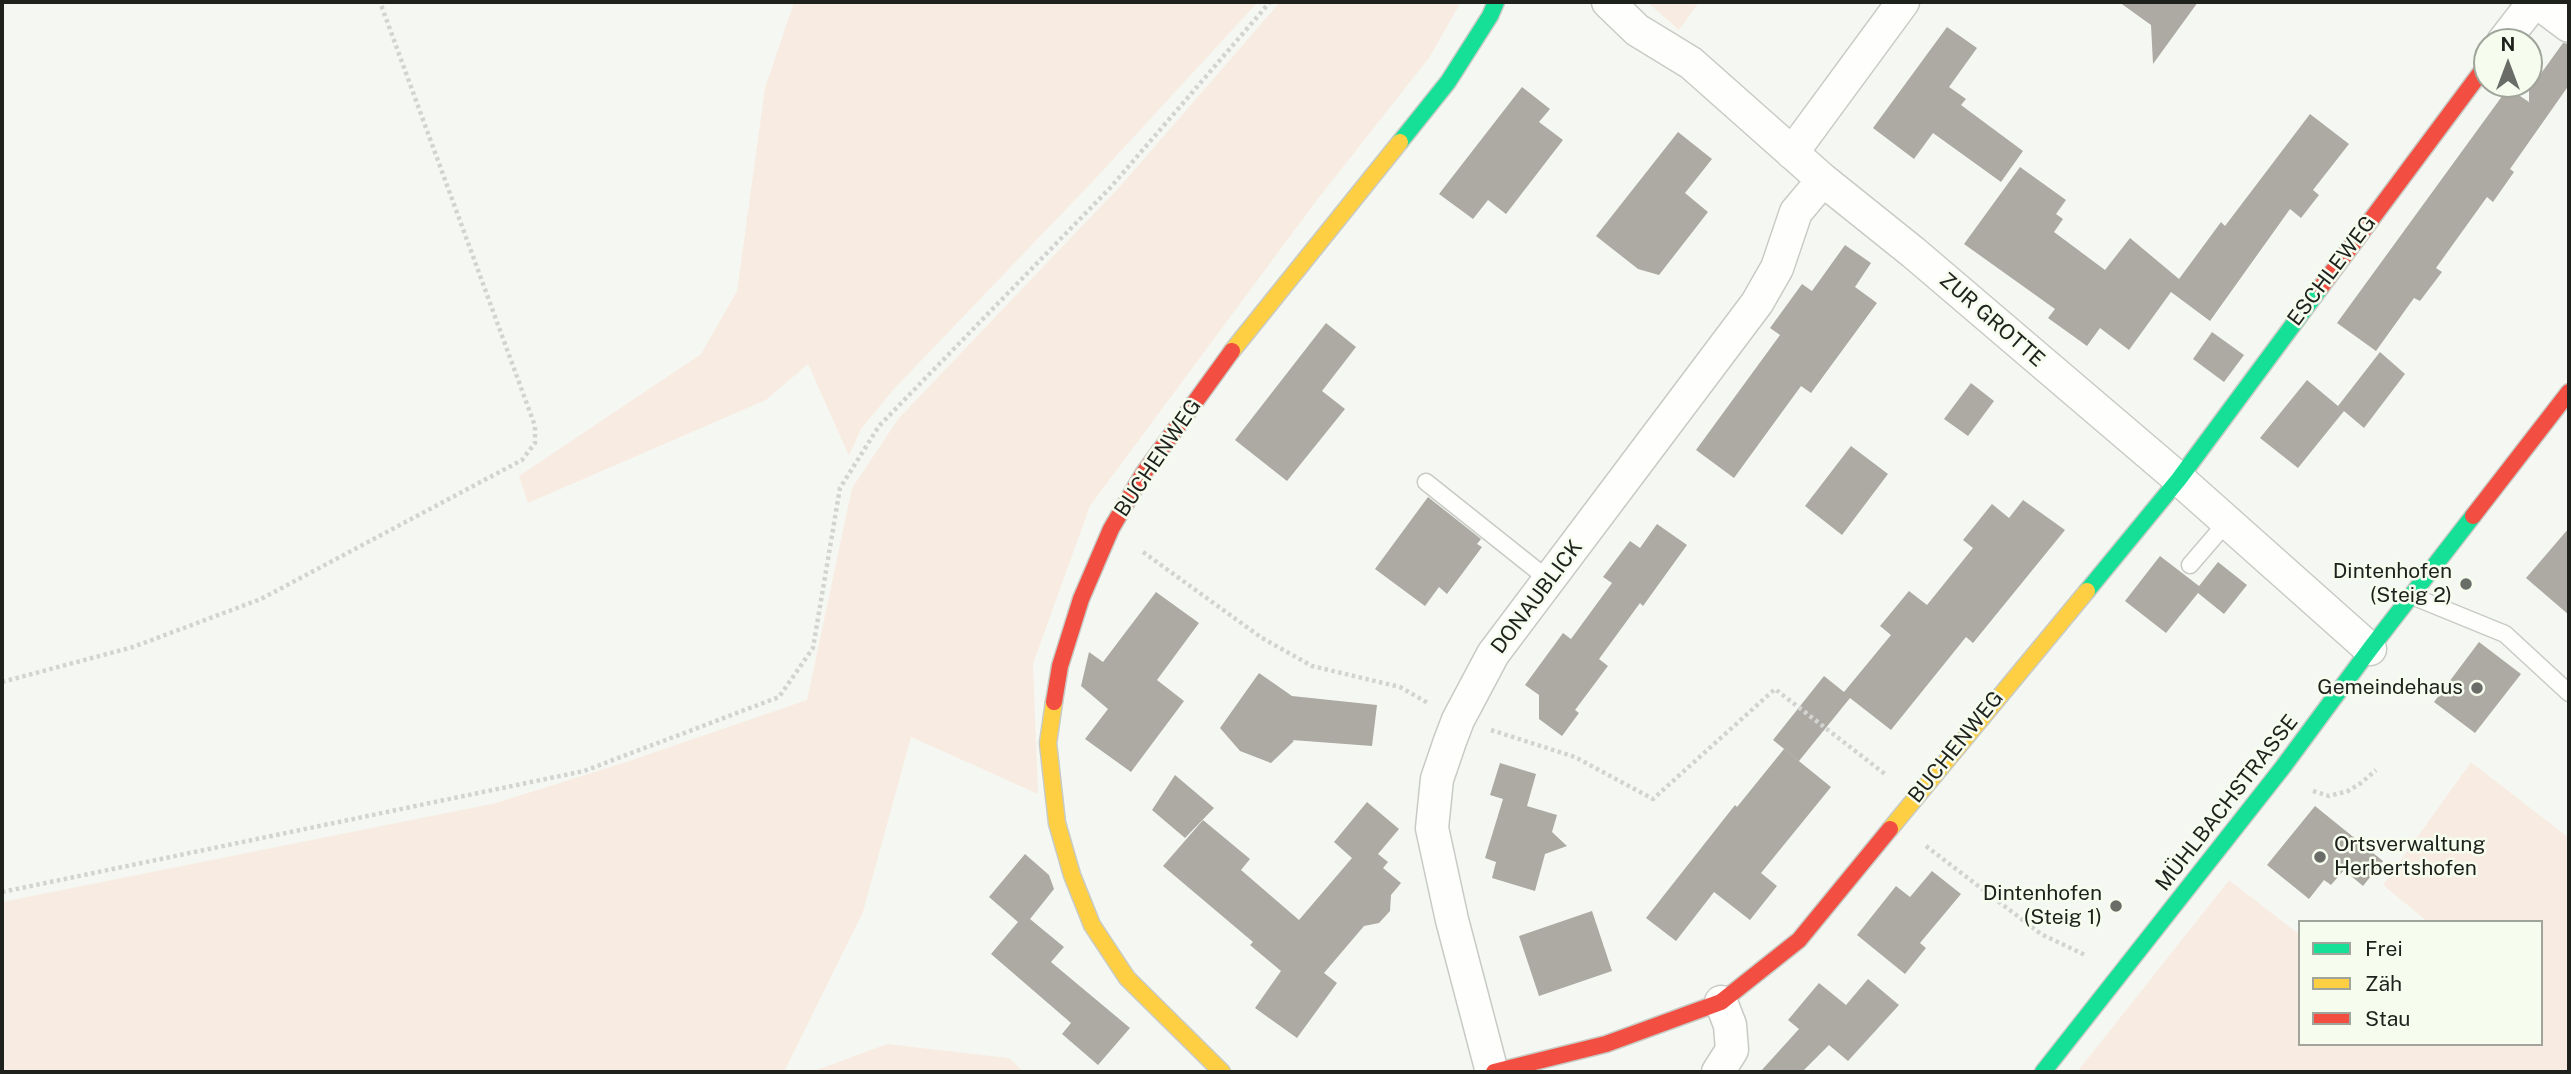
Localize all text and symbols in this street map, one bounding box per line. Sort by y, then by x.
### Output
north arrow [2473,28,2543,98]
text: N [2501,33,2515,55]
street label: ESCHLEWEG [2282,211,2382,331]
street label: ZUR GROTTE [1934,268,2050,372]
street label: BUCHENWEG [1109,394,1207,522]
street label: DONAUBLICK [1486,535,1588,659]
place label: Dintenhofen (Steig 2) [2333,559,2452,609]
marker: Dintenhofen (Steig 2) [2458,576,2474,592]
place label: Gemeindehaus [2317,675,2463,701]
marker: Gemeindehaus [2469,680,2485,696]
street label: BUCHENWEG [1903,686,2009,808]
street label: MÜHLBACHSTRASSE [2150,710,2304,896]
place label: Ortsverwaltung Herbertshofen [2334,832,2486,882]
marker: Ortsverwaltung Herbertshofen [2312,849,2328,865]
place label: Dintenhofen (Steig 1) [1983,881,2102,931]
marker: Dintenhofen (Steig 1) [2108,898,2124,914]
legend [2298,920,2543,1046]
text: Frei [2365,936,2403,961]
text: Zäh [2365,971,2402,996]
text: Stau [2365,1006,2411,1031]

